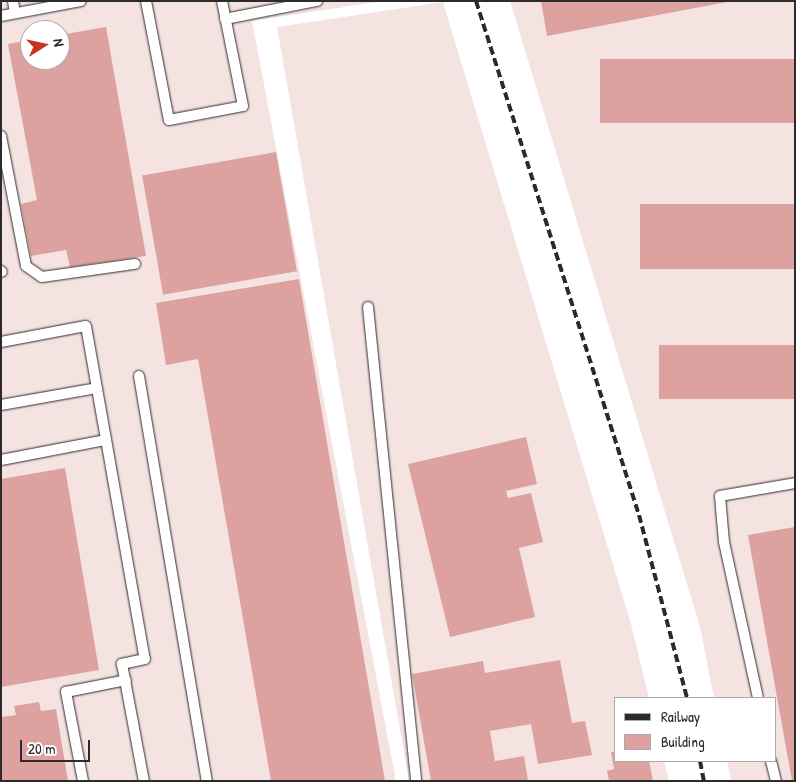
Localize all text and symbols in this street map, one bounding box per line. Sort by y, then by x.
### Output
north arrow [20,20,70,70]
text: N [49,37,69,48]
legend [614,697,776,762]
text: Railway [661,706,700,727]
scale bar [22,730,92,762]
text: Building [661,731,705,752]
text: 20 m [28,738,55,759]

